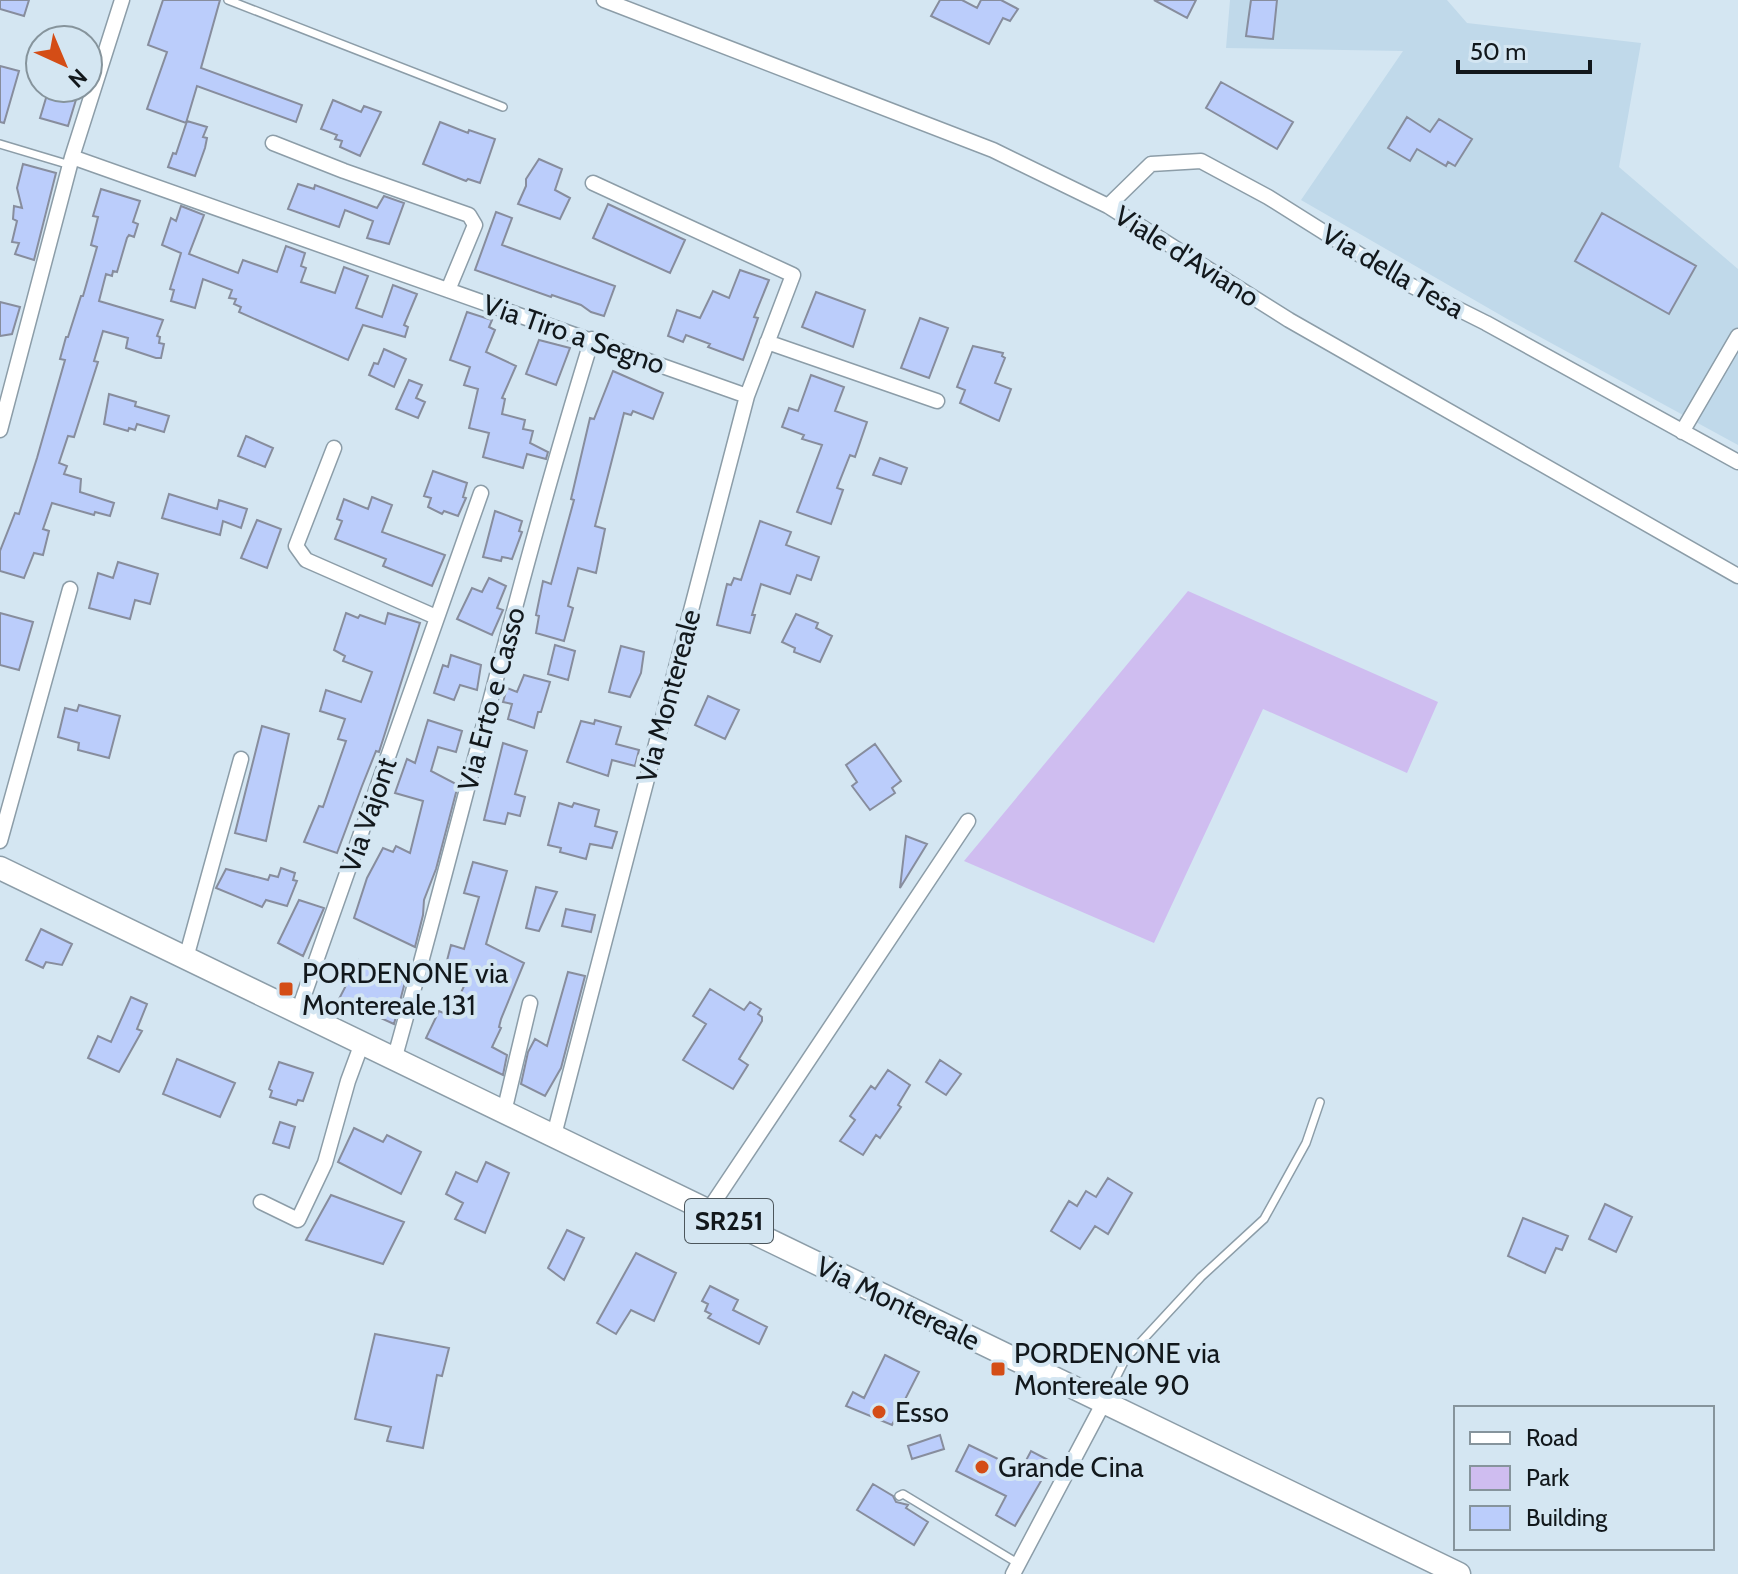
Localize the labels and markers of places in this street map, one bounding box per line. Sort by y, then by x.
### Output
place label: PORDENONE via Montereale 131 [302,956,509,1022]
marker: PORDENONE via Montereale 131 [277,980,295,998]
place label: PORDENONE via Montereale 90 [1014,1336,1221,1402]
marker: PORDENONE via Montereale 90 [989,1360,1007,1378]
place label: Esso [895,1395,949,1429]
marker: Esso [870,1403,888,1421]
place label: Grande Cina [998,1450,1144,1484]
marker: Grande Cina [973,1458,991,1476]

